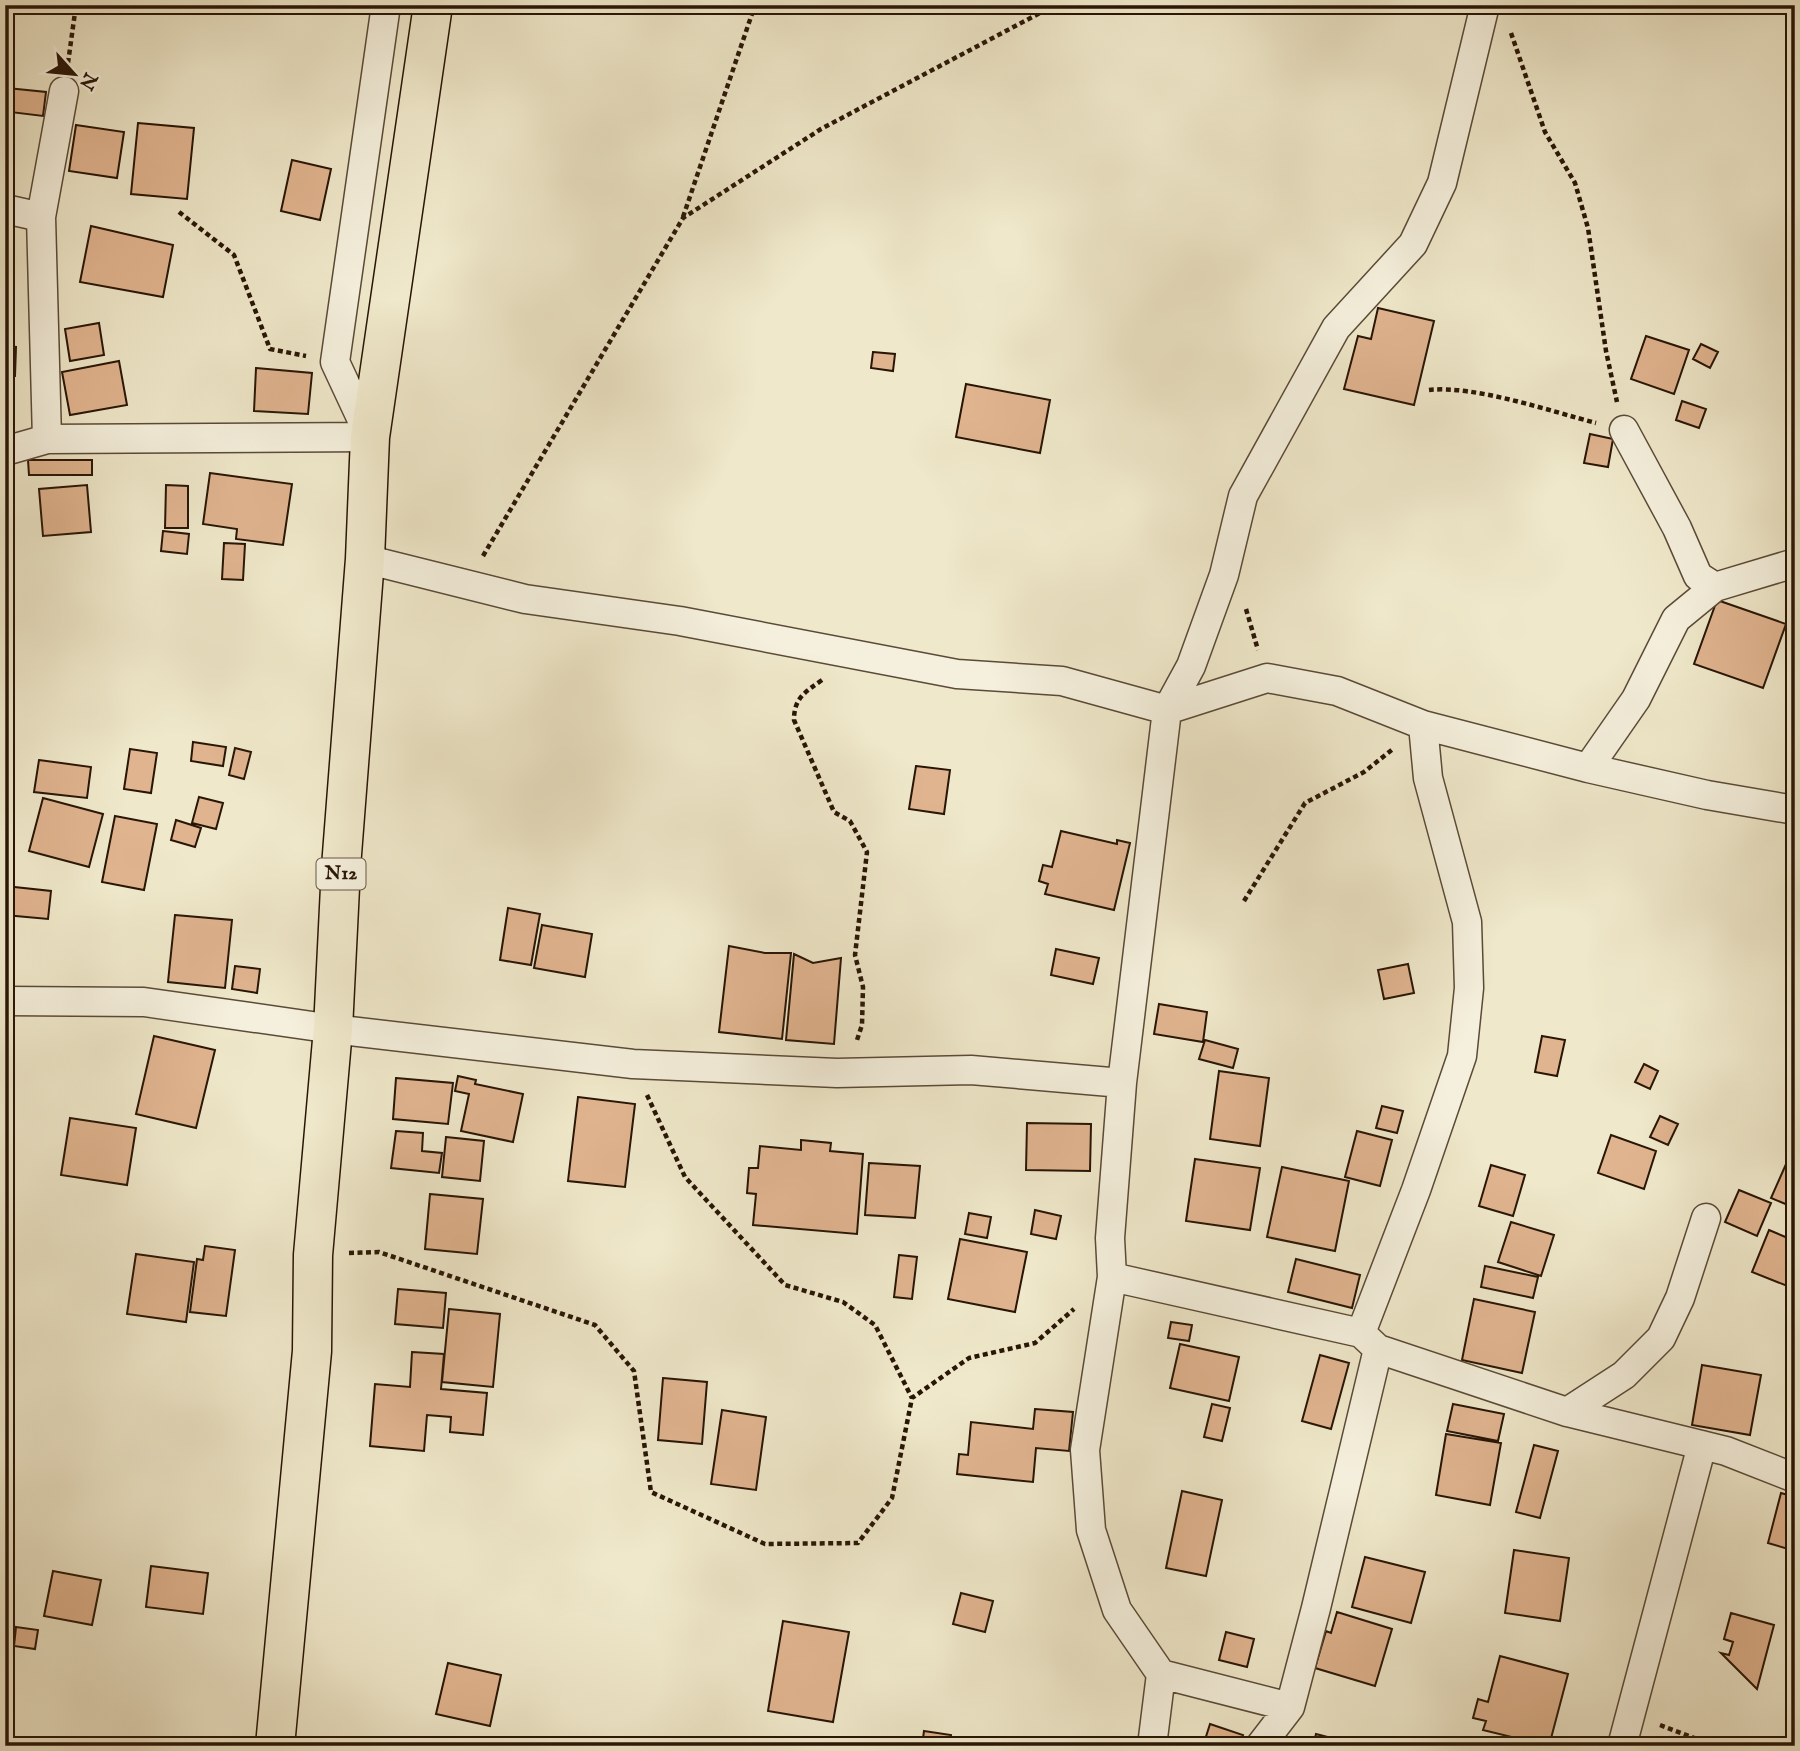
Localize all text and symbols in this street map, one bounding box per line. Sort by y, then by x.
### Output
north arrow [38,38,108,108]
text: N [73,67,102,94]
road number: N12 [316,859,366,890]

